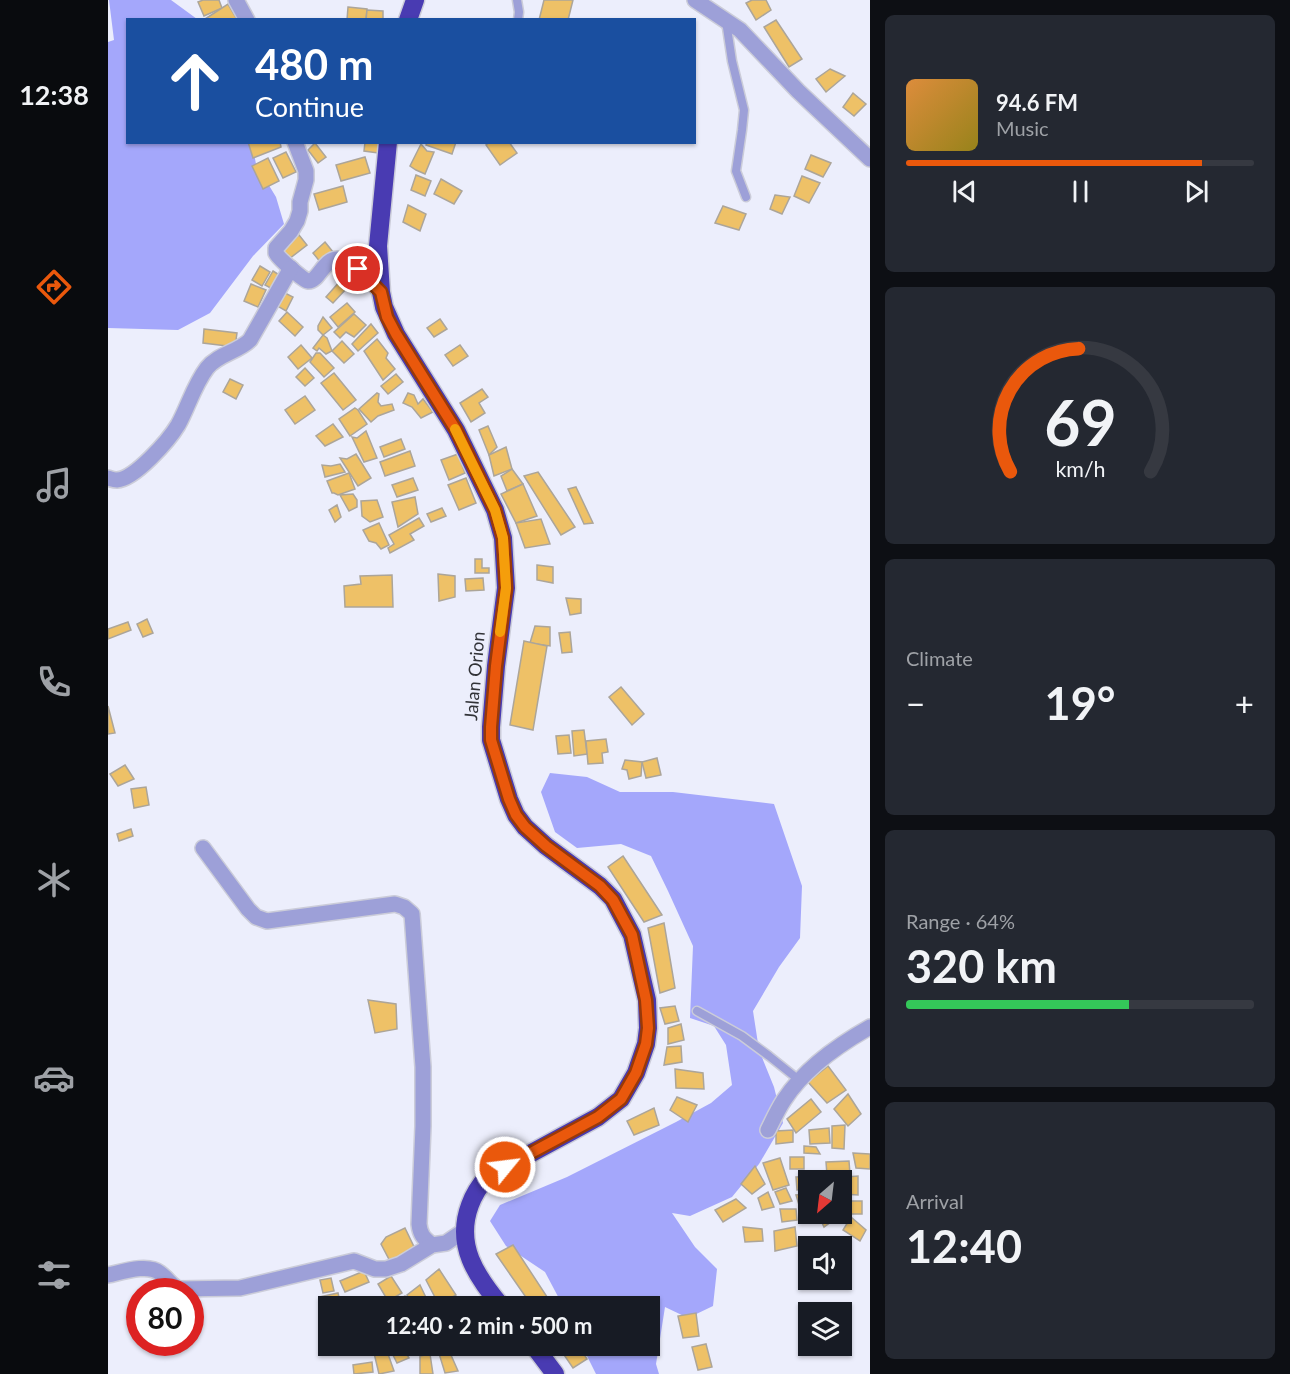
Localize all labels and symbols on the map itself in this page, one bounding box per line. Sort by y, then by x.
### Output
pin [332,243,383,294]
street label: Jalan Orion [459,630,489,721]
position arrow [473,1135,537,1199]
north arrow [798,1170,852,1224]
speed limit sign: 80 [126,1278,204,1356]

